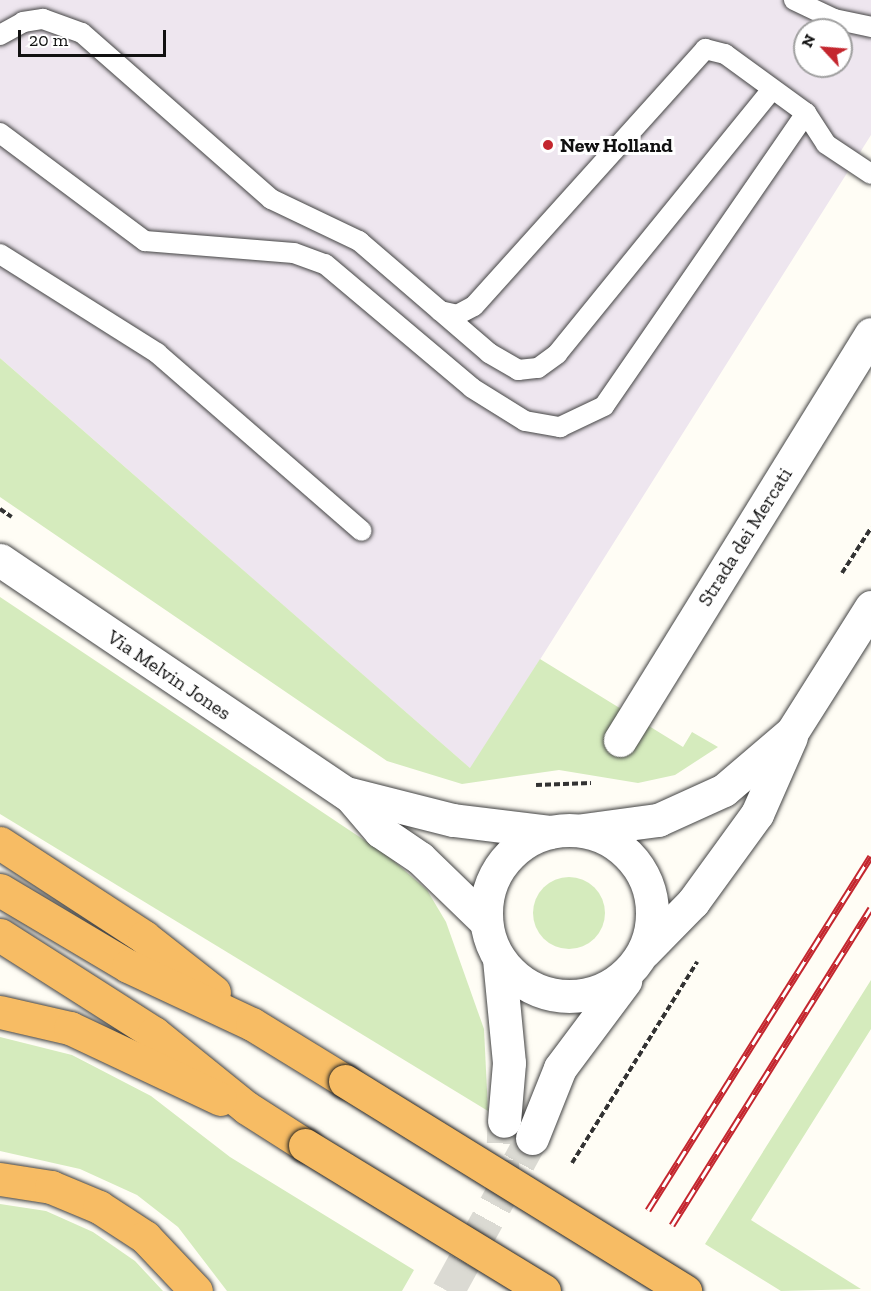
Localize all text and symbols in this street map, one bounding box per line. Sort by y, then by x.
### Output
scale bar [21,18,170,56]
north arrow [793,18,853,78]
text: 20 m [29,29,68,51]
text: N [797,31,819,50]
place label: New Holland [560,133,673,157]
marker: New Holland [541,138,555,152]
street label: Strada dei Mercati [693,463,797,611]
street label: Via Melvin Jones [102,625,236,725]

